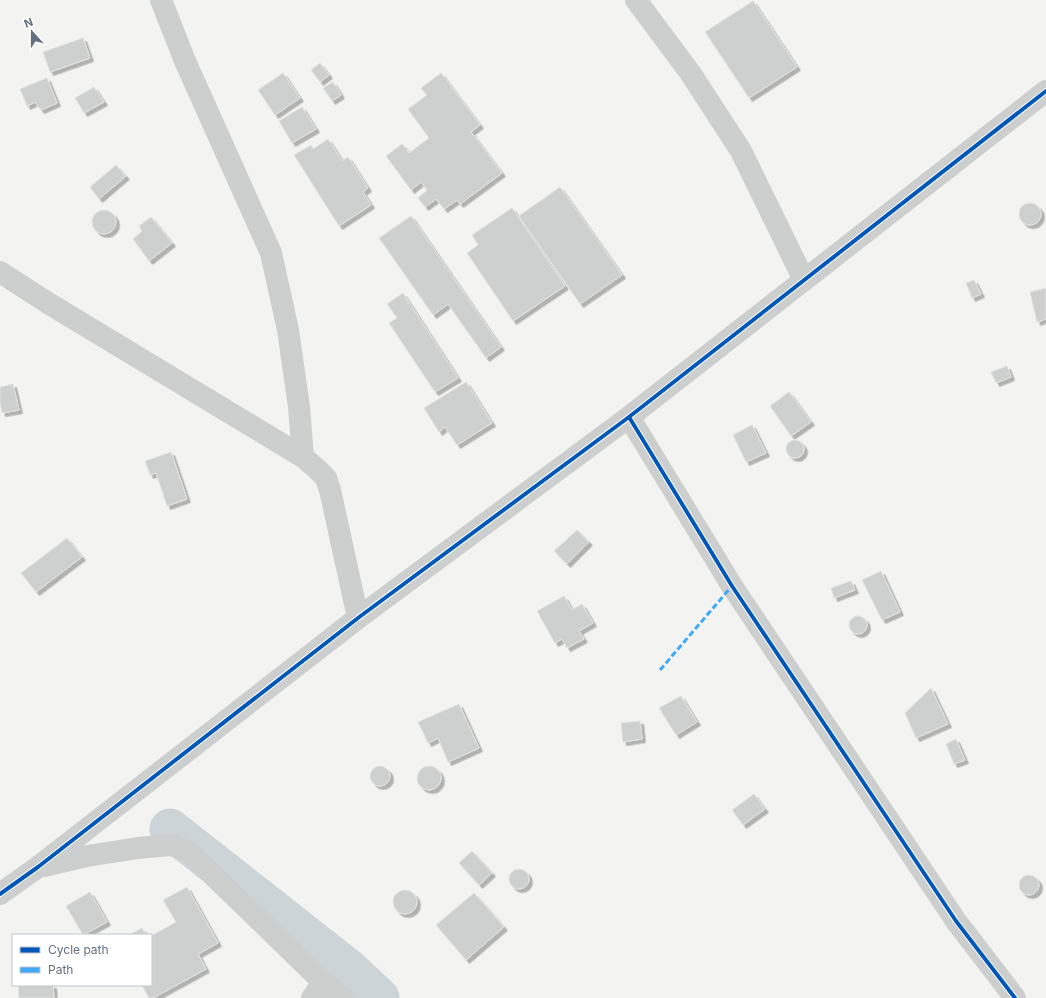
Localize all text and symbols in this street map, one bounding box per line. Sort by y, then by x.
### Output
north arrow [12,12,52,52]
text: N [22,15,35,31]
legend [12,934,152,986]
text: Cycle path [48,942,109,957]
text: Path [48,962,73,977]

